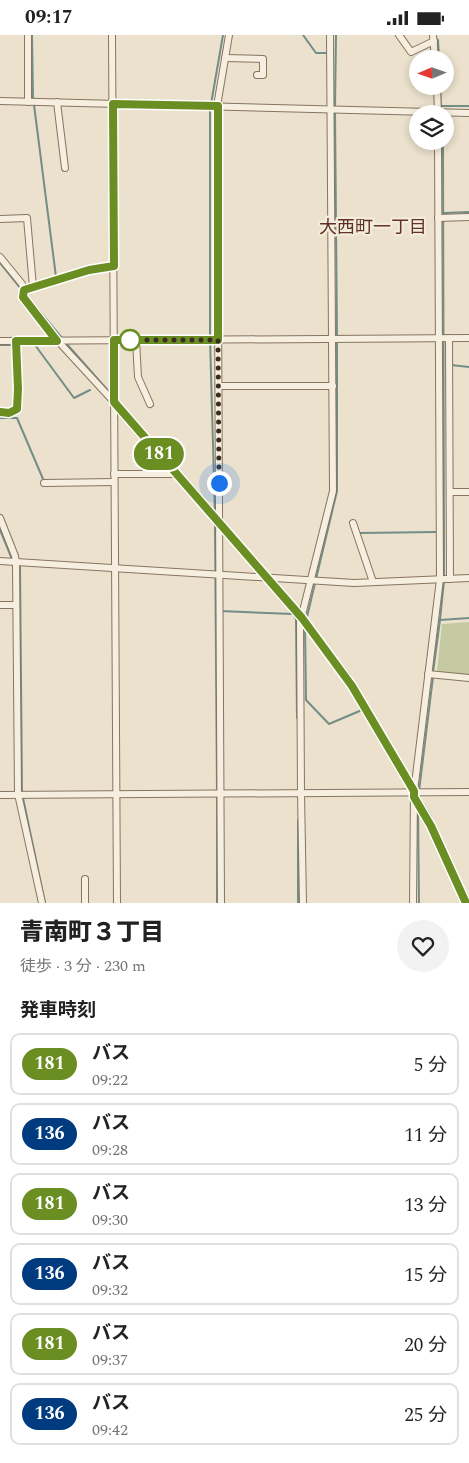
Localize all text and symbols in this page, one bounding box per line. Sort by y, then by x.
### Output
text: 09:17 [25,3,73,32]
north arrow [409,50,454,95]
map controls [409,50,454,150]
button: layers [409,105,454,150]
district label: 大西町一丁目 [319,214,427,241]
unlabelled marker [119,329,141,351]
line badge: 181 [130,438,188,470]
text: 181 [144,440,174,467]
your location [207,471,232,496]
text: 青南町３丁目 [20,915,164,951]
button: heart [397,920,449,972]
text: 徒歩 · 3 分 · 230 m [20,954,146,978]
text: 発車時刻 [20,996,96,1025]
text: バス [92,1039,130,1068]
text: 181 [34,1050,65,1077]
text: 5 分 [414,1051,447,1080]
text: 09:22 [92,1068,128,1092]
text: バス [92,1109,130,1138]
text: 136 [34,1120,65,1147]
text: 11 分 [404,1121,447,1150]
text: 09:28 [92,1138,128,1162]
text: バス [92,1179,130,1208]
text: 181 [34,1190,65,1217]
text: 13 分 [404,1191,447,1220]
text: 09:30 [92,1208,128,1232]
text: バス [92,1249,130,1278]
text: 136 [34,1260,65,1287]
text: 15 分 [404,1261,447,1290]
text: 09:32 [92,1278,128,1302]
text: バス [92,1319,130,1348]
text: 181 [34,1330,65,1357]
text: 20 分 [404,1331,447,1360]
text: 09:37 [92,1348,128,1372]
text: バス [92,1389,130,1418]
text: 136 [34,1400,65,1427]
text: 25 分 [404,1401,447,1430]
text: 09:42 [92,1418,128,1442]

